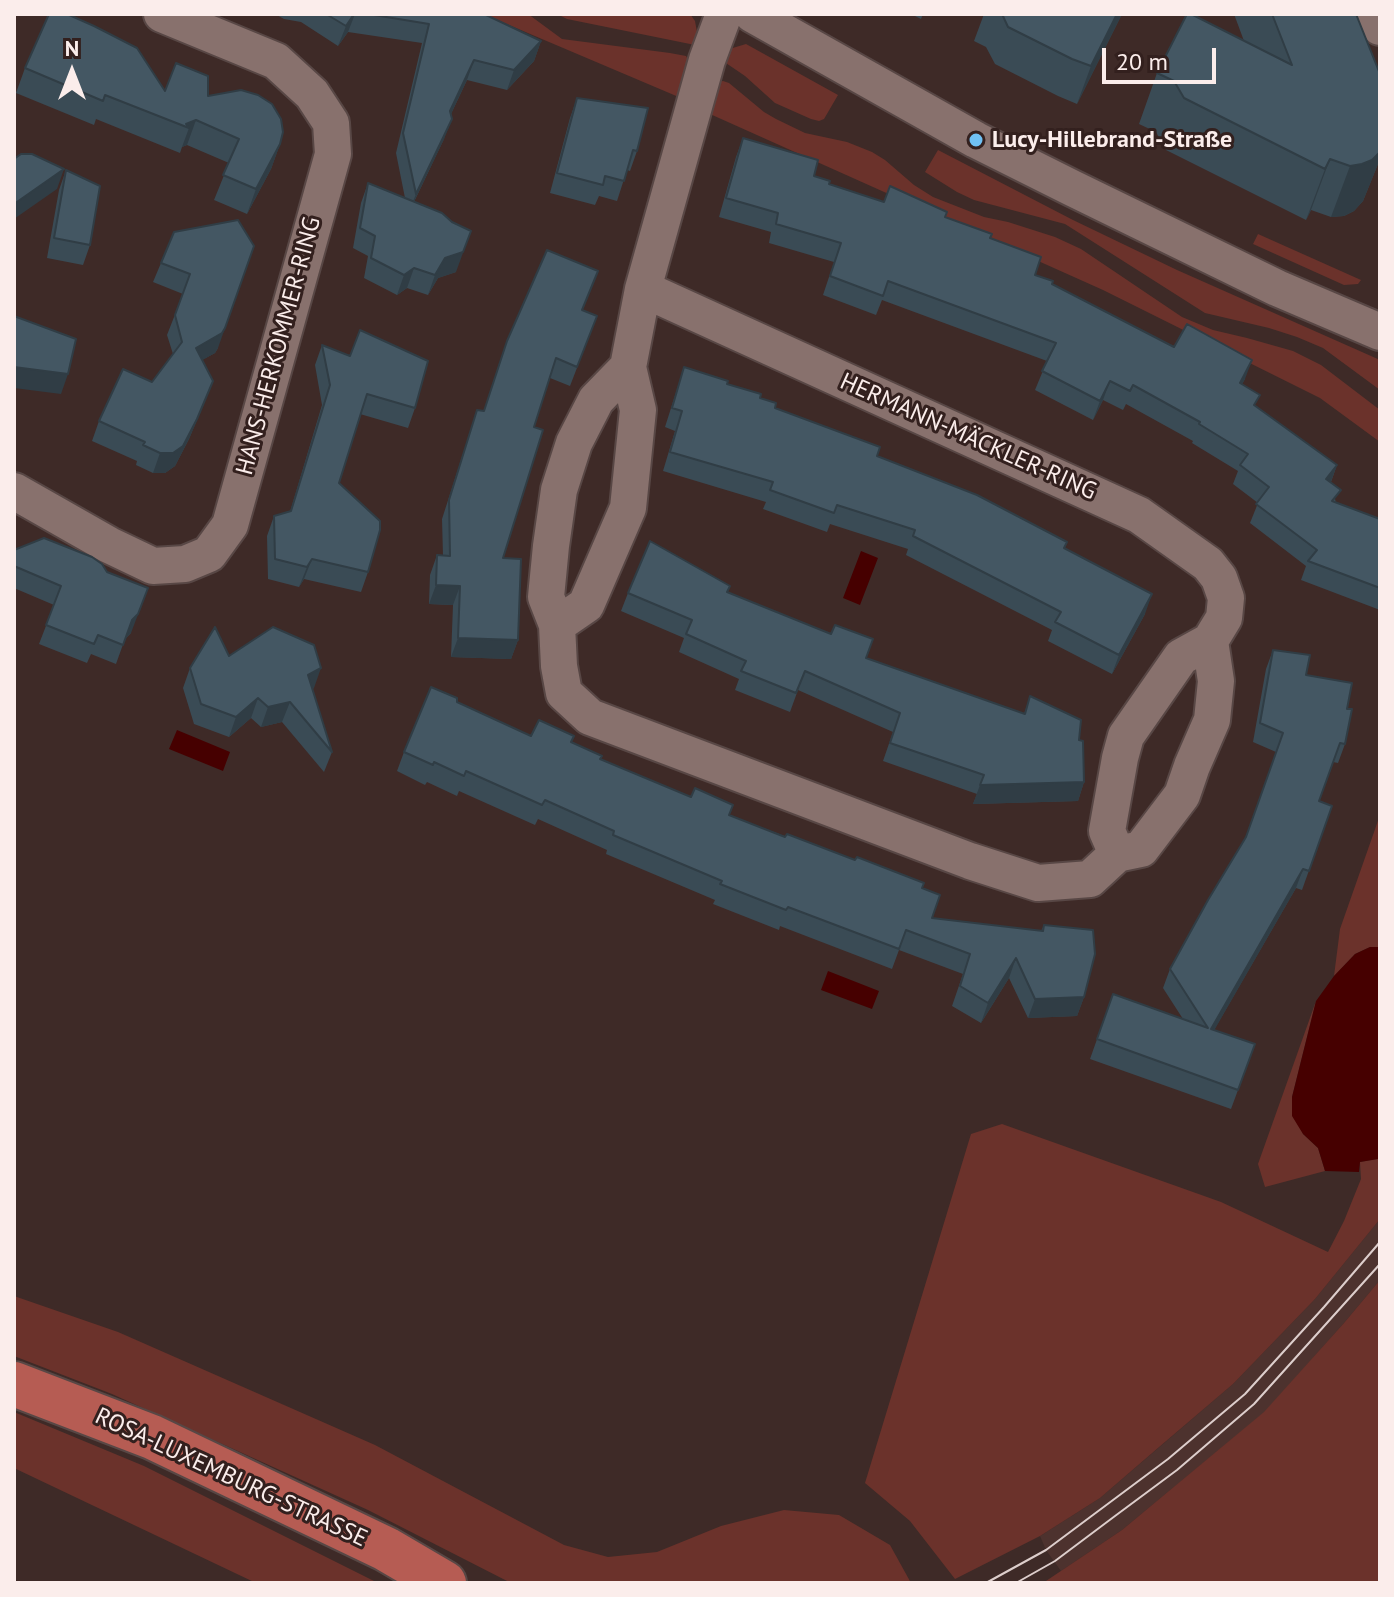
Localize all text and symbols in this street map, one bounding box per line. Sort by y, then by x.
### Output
north arrow [32,32,112,112]
scale bar [1106,32,1220,82]
text: N [65,34,79,62]
text: 20 m [1116,46,1168,77]
place label: Lucy-Hillebrand-Straße [992,126,1232,154]
marker: Lucy-Hillebrand-Straße [967,131,985,149]
street label: HANS-HERKOMMER-RING [231,214,327,478]
street label: HERMANN-MÄCKLER-RING [835,367,1101,507]
street label: ROSA-LUXEMBURG-STRASSE [90,1402,372,1554]

